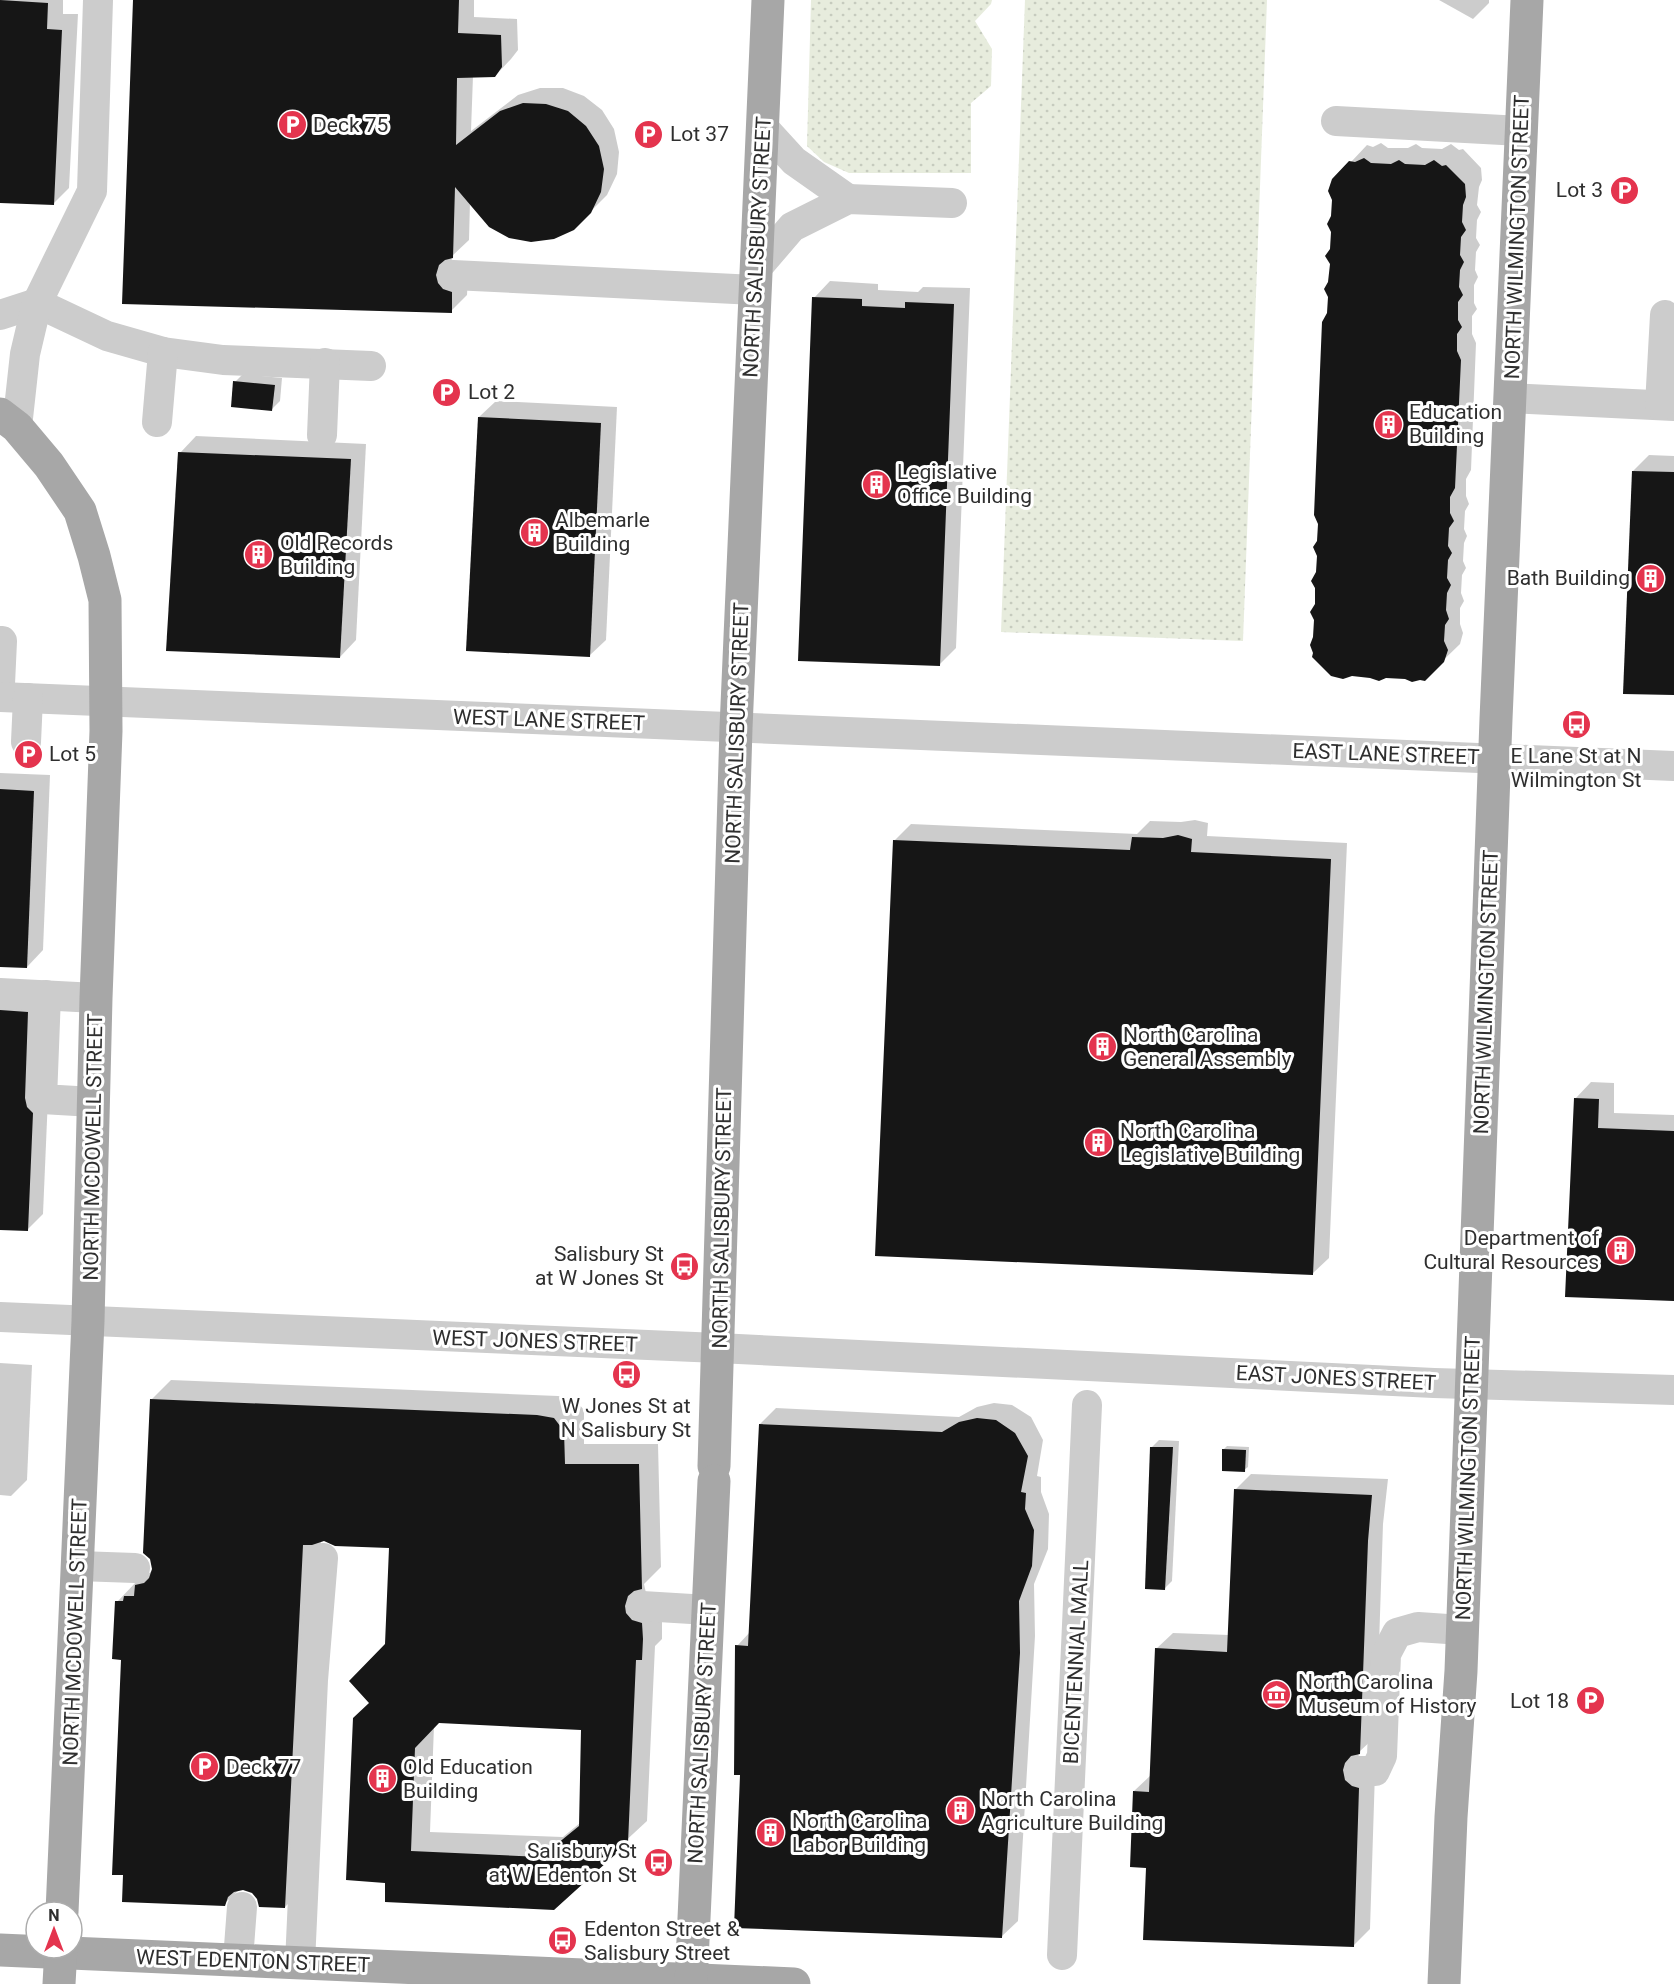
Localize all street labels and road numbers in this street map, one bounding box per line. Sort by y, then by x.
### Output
street label: NORTH WILMINGTON STREET [1500,94,1534,380]
street label: NORTH SALISBURY STREET [738,115,776,378]
street label: NORTH SALISBURY STREET [720,601,754,864]
street label: WEST LANE STREET [453,705,646,735]
street label: EAST LANE STREET [1292,739,1480,769]
street label: NORTH WILMINGTON STREET [1469,849,1503,1135]
street label: NORTH MCDOWELL STREET [79,1013,107,1281]
street label: NORTH SALISBURY STREET [708,1087,736,1349]
street label: WEST JONES STREET [432,1325,639,1357]
street label: NORTH WILMINGTON STREET [1451,1335,1485,1621]
street label: EAST JONES STREET [1235,1361,1437,1395]
street label: NORTH MCDOWELL STREET [58,1497,92,1766]
street label: BICENTENNIAL MALL [1059,1559,1093,1765]
street label: NORTH SALISBURY STREET [683,1601,721,1864]
street label: WEST EDENTON STREET [136,1945,371,1977]

